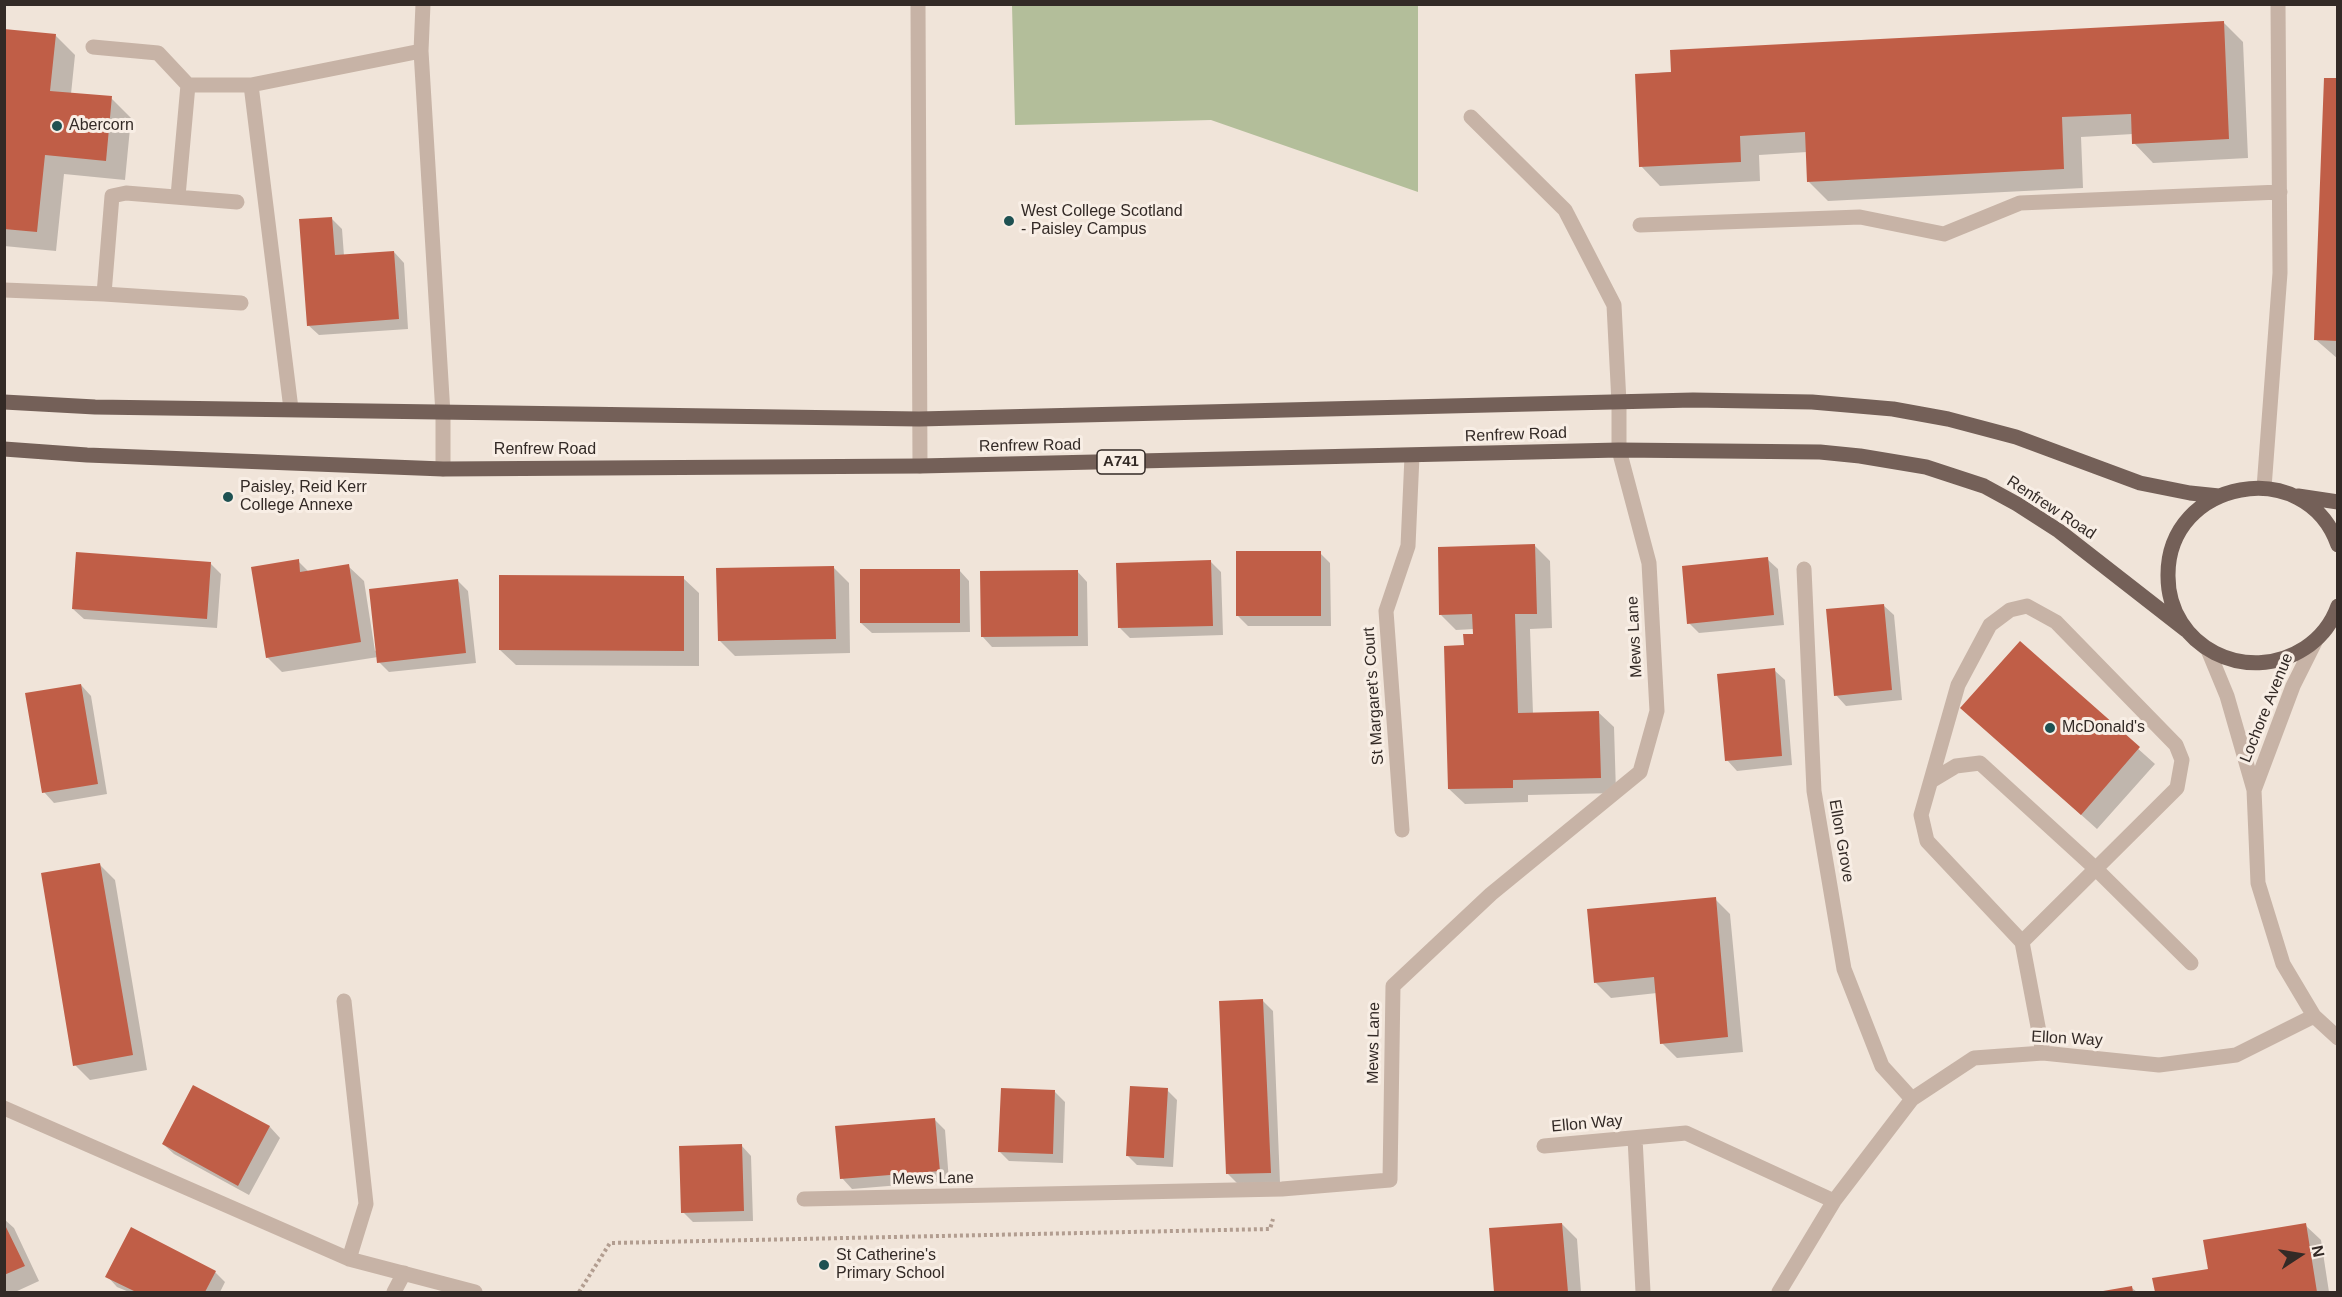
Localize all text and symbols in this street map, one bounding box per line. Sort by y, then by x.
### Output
place label: Abercorn [69,116,134,136]
marker: Abercorn [50,119,64,133]
place label: West College Scotland - Paisley Campus [1021,202,1183,240]
marker: West College Scotland - Paisley Campus [1002,214,1016,228]
street label: Renfrew Road [1465,424,1567,446]
street label: Renfrew Road [979,436,1081,456]
street label: Renfrew Road [494,440,596,460]
road number: A741 [1097,450,1145,474]
street label: Renfrew Road [2003,472,2099,544]
place label: Paisley, Reid Kerr College Annexe [240,478,367,516]
marker: Paisley, Reid Kerr College Annexe [221,490,235,504]
street label: Mews Lane [1623,596,1647,678]
street label: St Margaret's Court [1360,626,1388,766]
street label: Lochore Avenue [2236,651,2298,765]
place label: McDonald's [2062,718,2145,738]
marker: McDonald's [2043,721,2057,735]
street label: Ellon Grove [1824,798,1858,884]
street label: Mews Lane [1364,1002,1384,1084]
street label: Ellon Way [2031,1028,2103,1050]
street label: Ellon Way [1551,1111,1623,1137]
street label: Mews Lane [892,1169,974,1189]
north arrow [2270,1225,2330,1285]
text: N [2309,1244,2328,1259]
place label: St Catherine's Primary School [836,1246,944,1284]
marker: St Catherine's Primary School [817,1258,831,1272]

